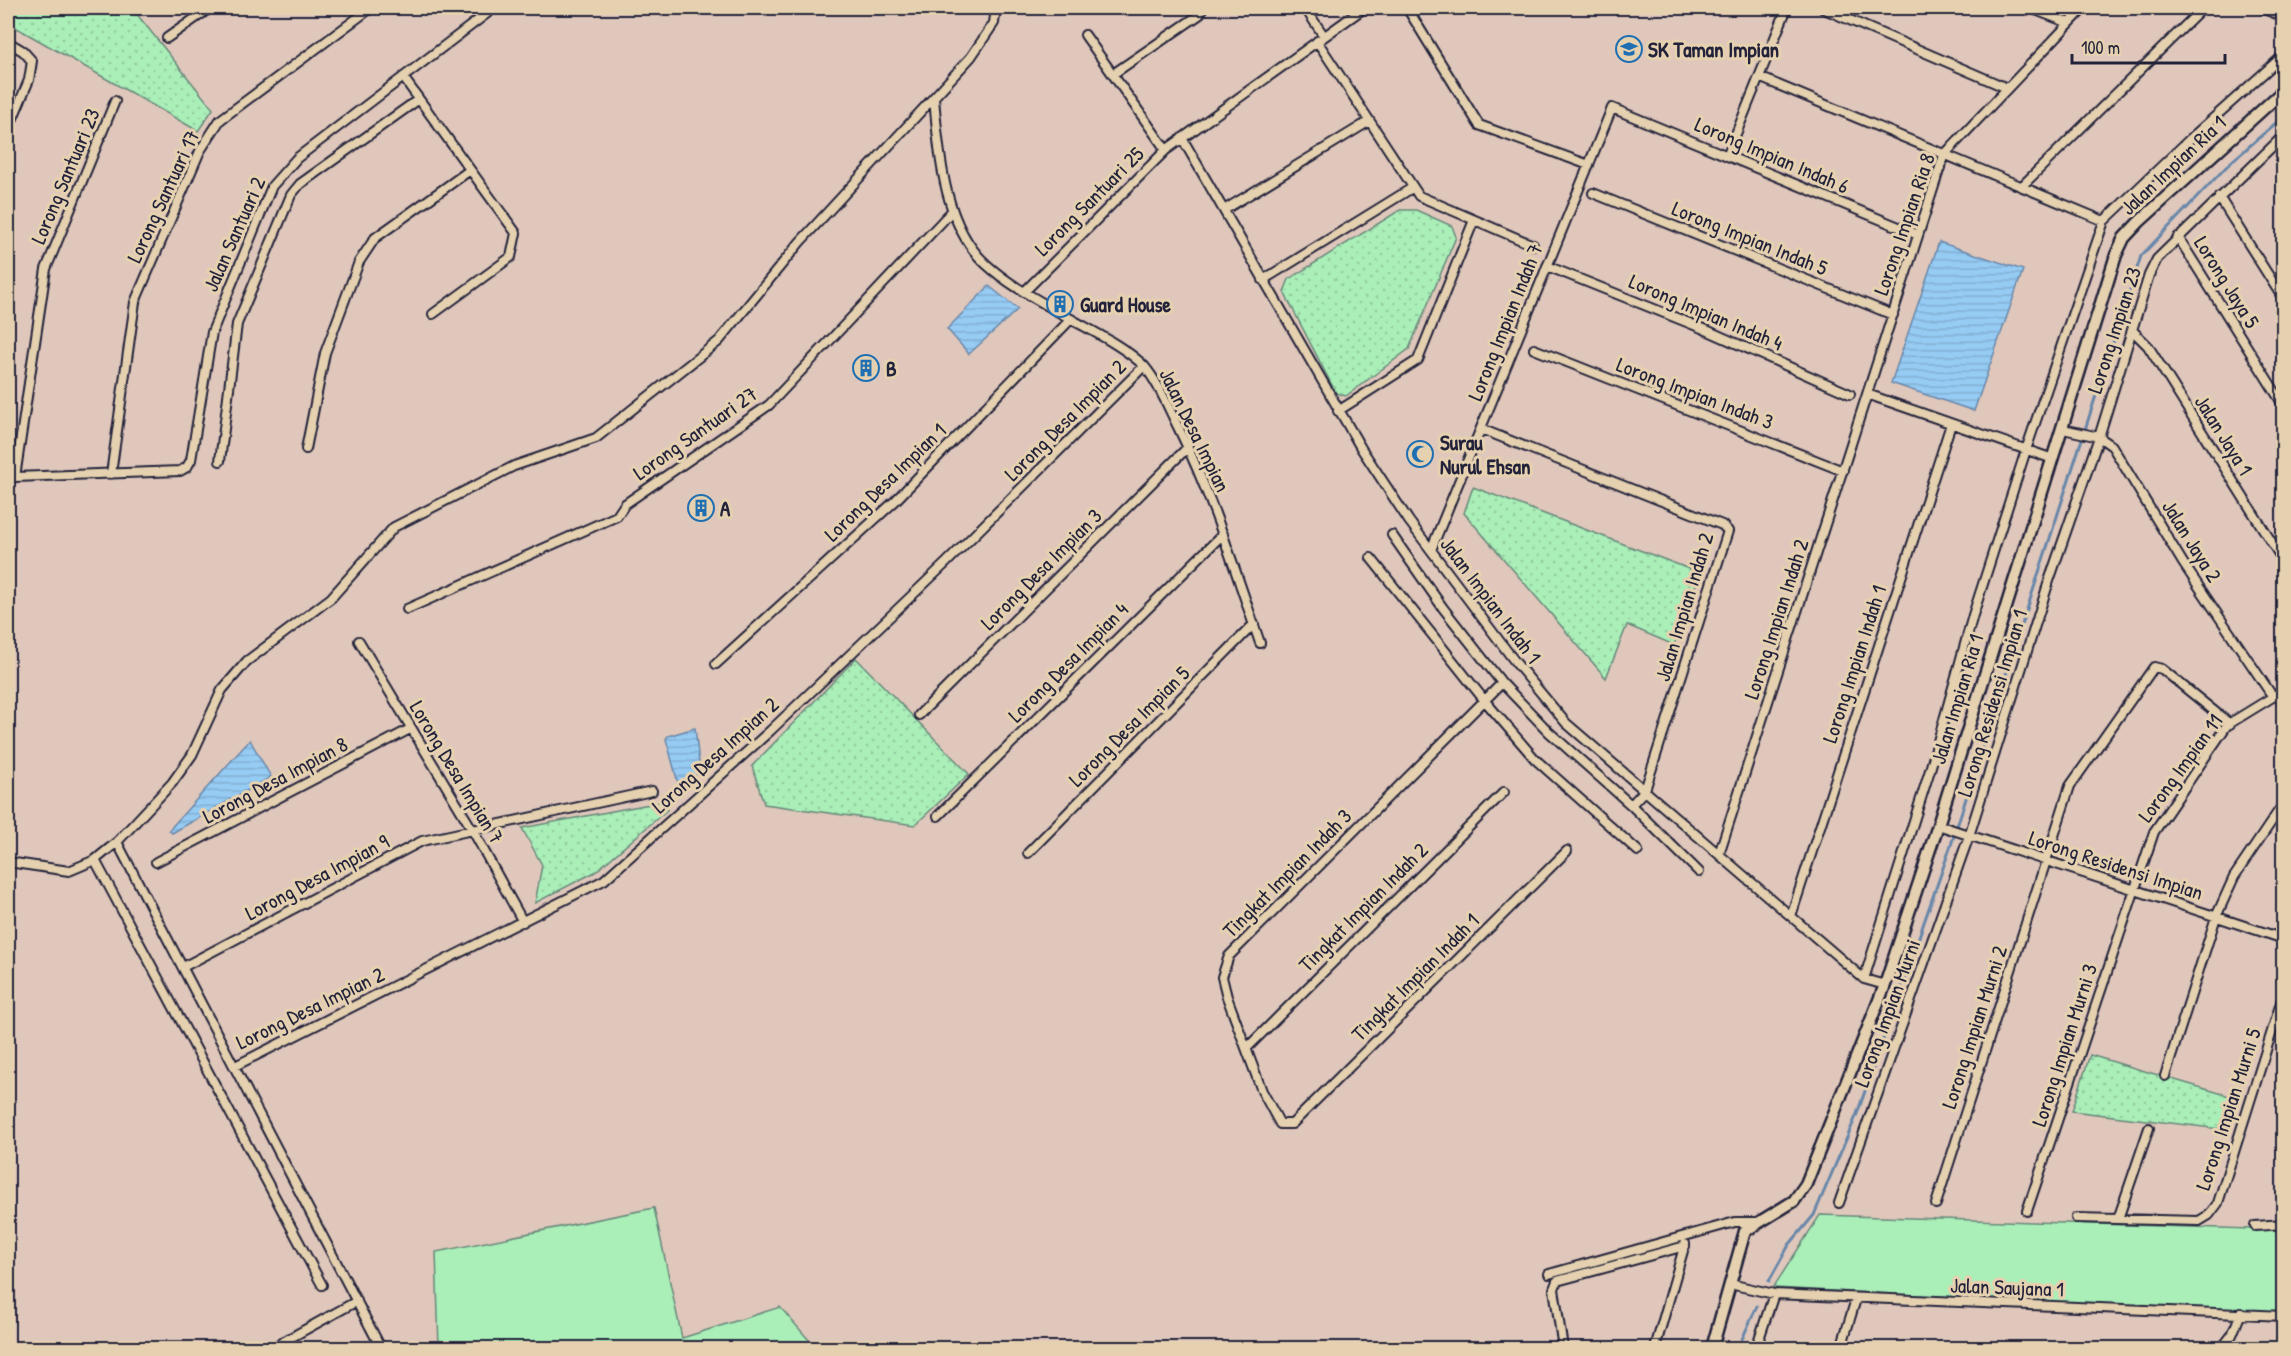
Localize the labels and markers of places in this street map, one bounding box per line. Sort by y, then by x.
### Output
school or university icon: SK Taman Impian [1614,34,1644,64]
place label: SK Taman Impian [1648,35,1779,65]
building icon: Guard House [1045,289,1075,319]
place label: Guard House [1080,290,1172,319]
building icon: B [851,353,881,383]
place label: B [886,354,897,383]
place label: Surau Nurul Ehsan [1440,428,1530,481]
mosque icon: Surau Nurul Ehsan [1405,439,1435,469]
building icon: A [686,493,716,523]
place label: A [720,494,731,523]

